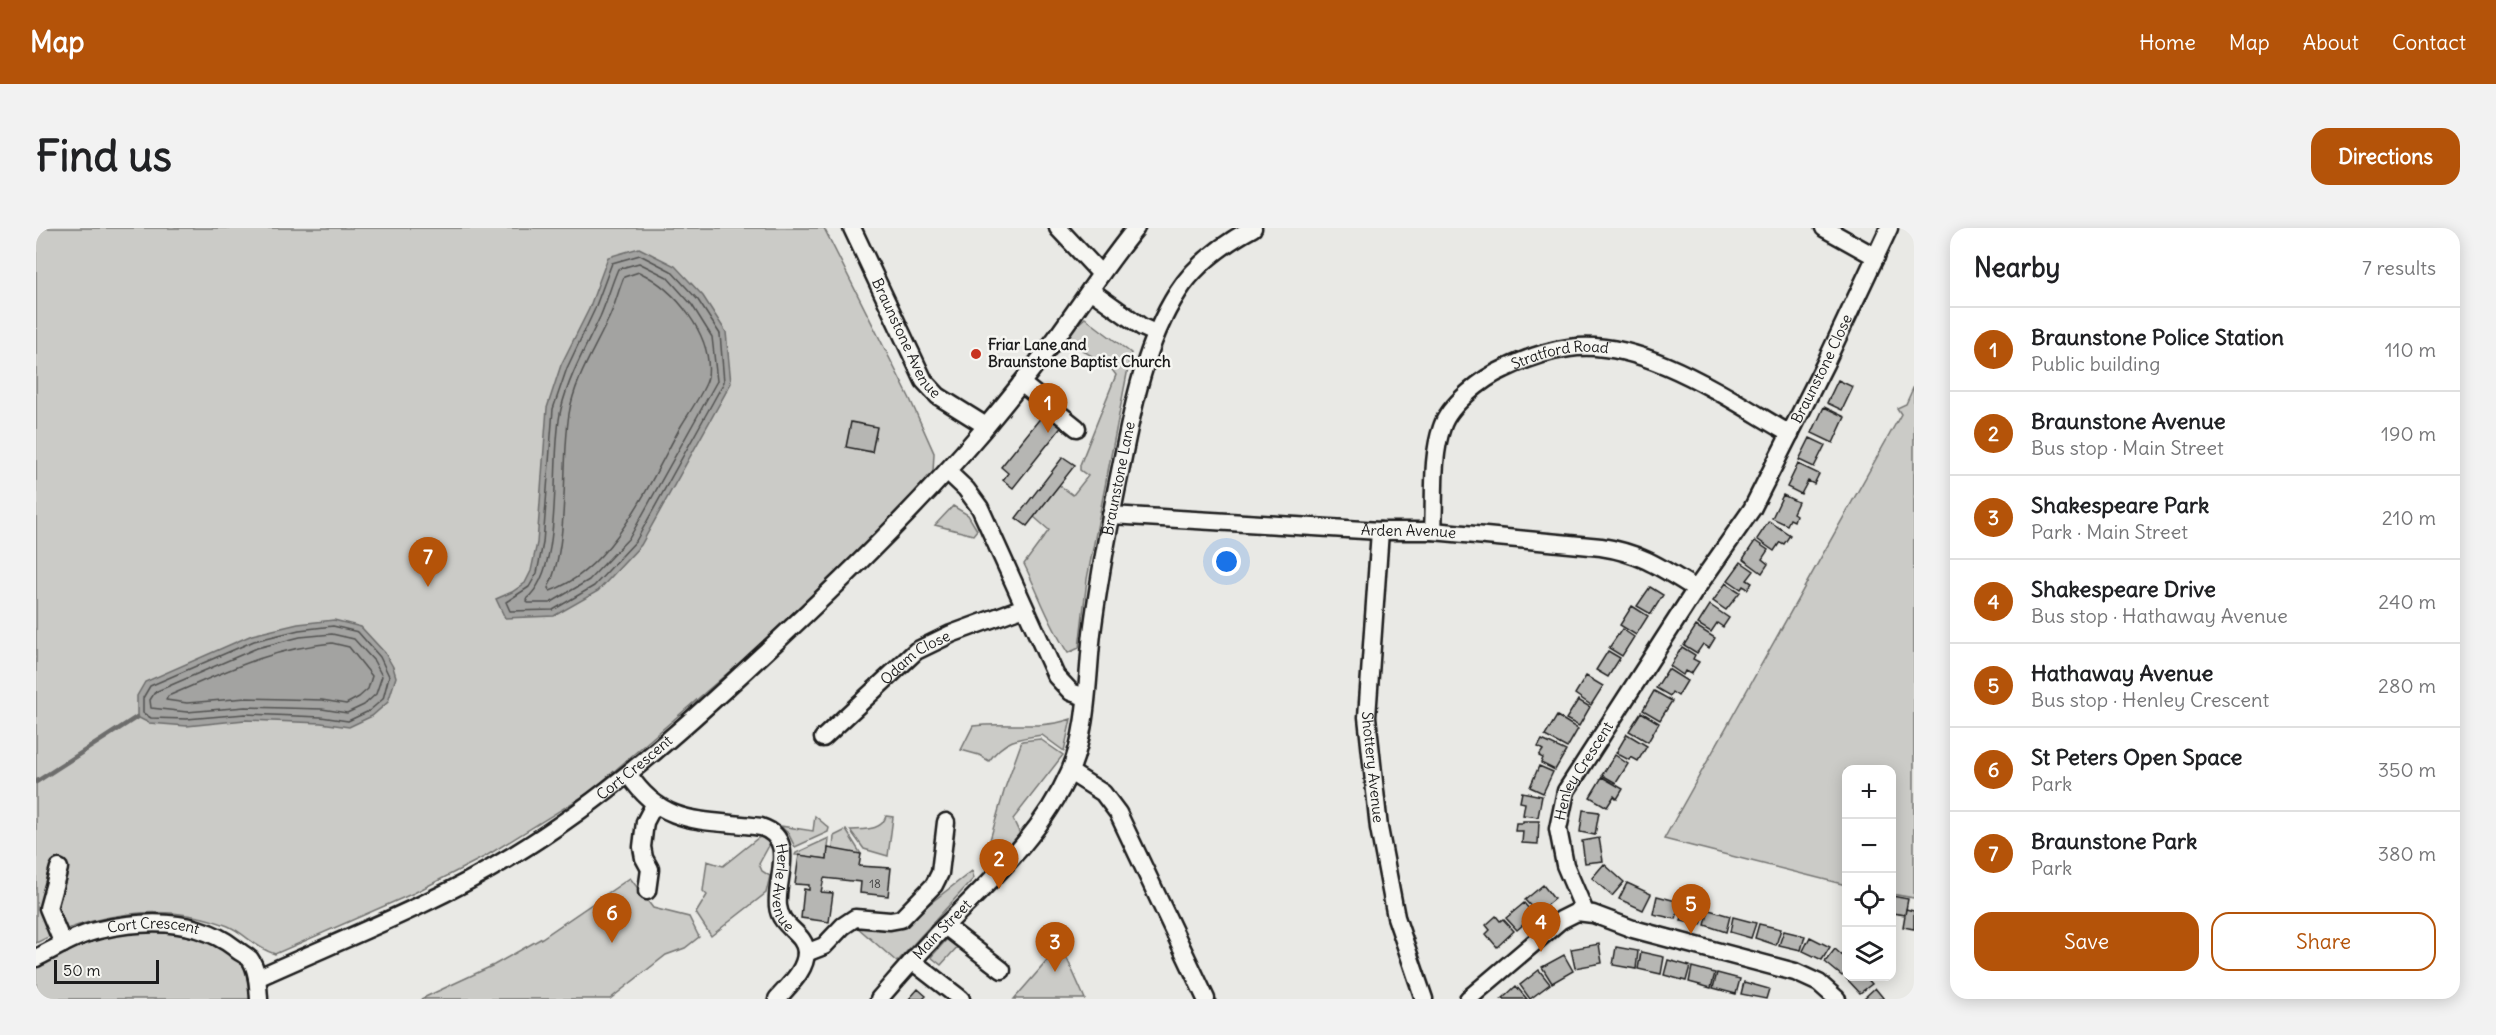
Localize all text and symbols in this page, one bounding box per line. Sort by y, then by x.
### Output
text: Map [30,24,84,60]
text: Home [2139,29,2196,56]
text: Map [2229,29,2270,56]
text: About [2303,29,2359,56]
text: Contact [2392,29,2466,56]
button: Directions [2311,128,2460,185]
text: Find us [36,130,172,182]
text: Nearby [1974,251,2060,284]
text: 7 results [2362,255,2436,280]
street label: Braunstone Avenue [868,275,945,402]
street label: Braunstone Close [1787,311,1856,426]
text: Braunstone Police Station [2031,323,2284,351]
place label: Friar Lane and Braunstone Baptist Church [988,335,1171,372]
street label: Stratford Road [1508,337,1610,374]
text: 1 [1990,337,1997,362]
text: 110 m [2385,337,2436,362]
marker: Friar Lane and Braunstone Baptist Church [969,347,983,361]
text: Public building [2031,351,2160,376]
pin: 1 [1028,384,1068,433]
text: Braunstone Avenue [2031,407,2226,435]
street label: Braunstone Lane [1098,420,1139,537]
text: 2 [1988,421,1999,446]
text: 190 m [2381,421,2436,446]
text: Bus stop · Main Street [2031,435,2224,460]
text: Shakespeare Park [2031,491,2209,519]
text: 3 [1988,505,1999,530]
text: 210 m [2382,505,2436,530]
text: Park · Main Street [2031,519,2188,544]
street label: Arden Avenue [1361,520,1457,542]
pin: 7 [408,538,448,587]
your location [1212,547,1241,576]
text: Shakespeare Drive [2031,575,2216,603]
text: 4 [1988,589,1999,614]
text: 240 m [2378,589,2436,614]
text: Bus stop · Hathaway Avenue [2031,603,2288,628]
street label: Odam Close [876,626,953,689]
text: Hathaway Avenue [2031,659,2213,687]
text: 5 [1988,673,1999,698]
text: 280 m [2378,673,2436,698]
text: Bus stop · Henley Crescent [2031,687,2269,712]
street label: Shottery Avenue [1358,711,1388,824]
street label: Henley Crescent [1550,718,1617,822]
street label: Cort Crescent [592,731,676,804]
text: St Peters Open Space [2031,743,2242,771]
text: 6 [1988,757,1999,782]
text: 350 m [2378,757,2436,782]
map controls [1842,765,1896,981]
button: + [1842,765,1896,819]
text: Park [2031,771,2072,796]
button: − [1842,819,1896,873]
text: Braunstone Park [2031,827,2197,855]
pin: 2 [980,840,1018,889]
text: 7 [1989,841,1998,866]
text: 380 m [2378,841,2436,866]
street label: Herle Avenue [769,842,799,935]
text: Park [2031,855,2072,880]
button: locate [1842,873,1896,927]
house number: 18 [869,876,881,891]
pin: 5 [1672,884,1710,934]
pin: 6 [592,894,632,943]
street label: Main Street [908,895,975,963]
pin: 4 [1522,902,1560,952]
button: Save [1974,912,2199,971]
button: Share [2211,912,2436,971]
street label: Cort Crescent [106,913,202,938]
pin: 3 [1036,922,1074,972]
button: layers [1842,927,1896,981]
scale bar [54,957,159,984]
text: 50 m [63,960,101,980]

